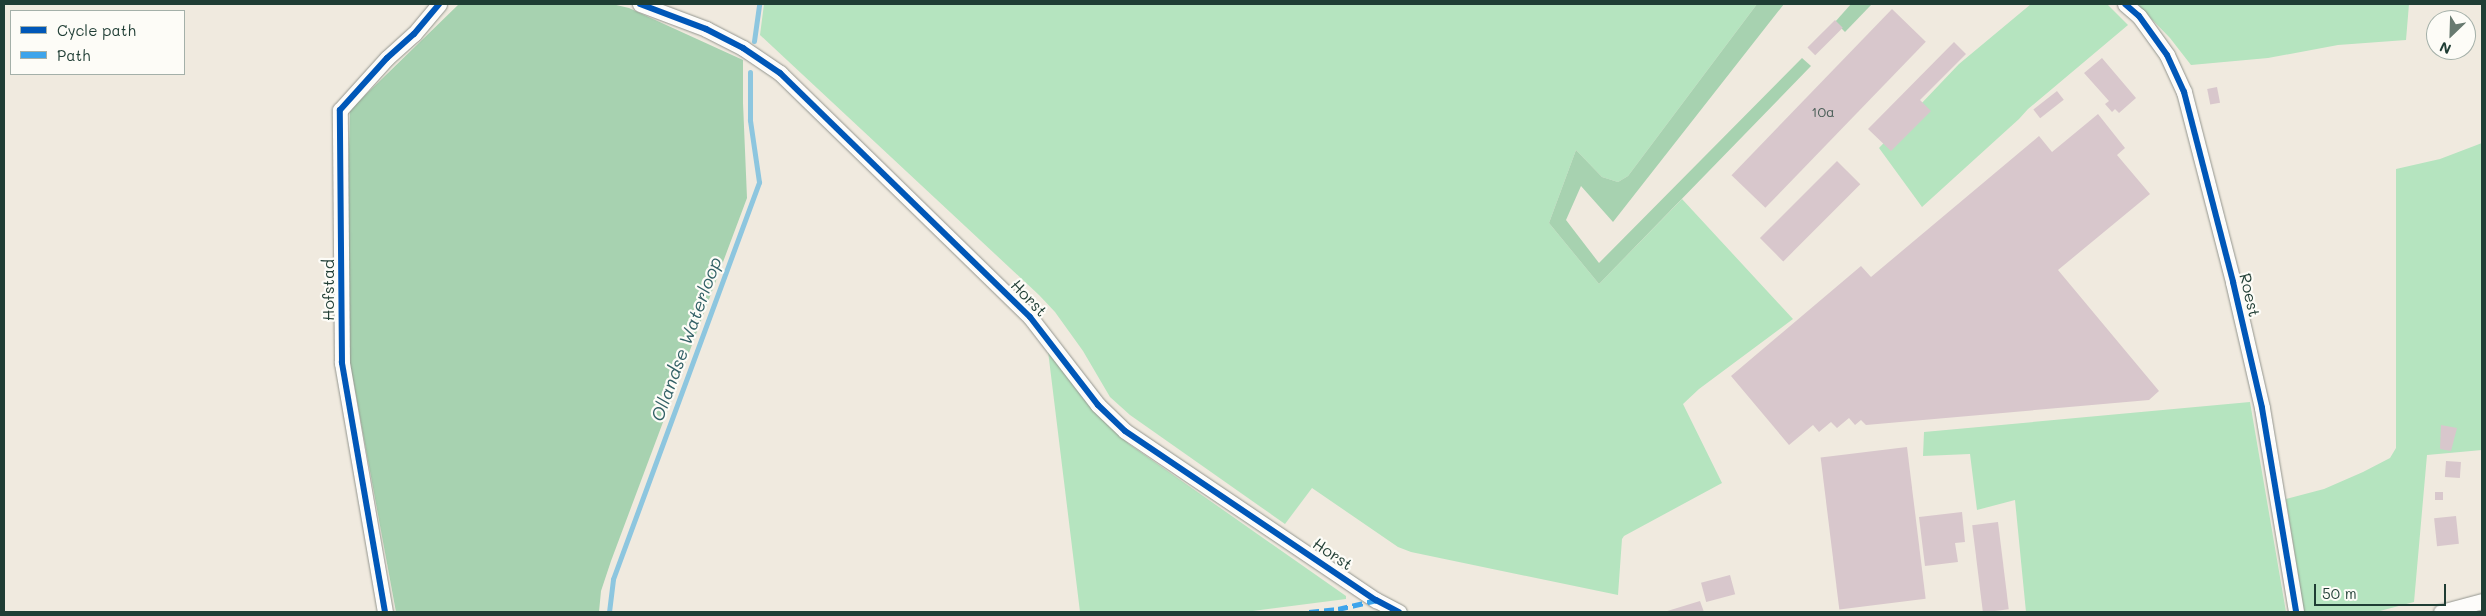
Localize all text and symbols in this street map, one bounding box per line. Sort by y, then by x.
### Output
legend [10,10,185,75]
north arrow [2426,10,2476,60]
text: Cycle path [57,20,136,40]
text: N [2436,37,2454,59]
text: Path [57,45,91,65]
house number: 10a [1811,104,1835,120]
water label: Ollandse Waterloop [646,254,726,424]
street label: Hofstad [318,259,338,321]
street label: Roest [2236,271,2264,319]
street label: Horst [1007,276,1051,320]
street label: Horst [1309,534,1357,574]
scale bar [2316,574,2448,606]
text: 50 m [2322,583,2357,603]

